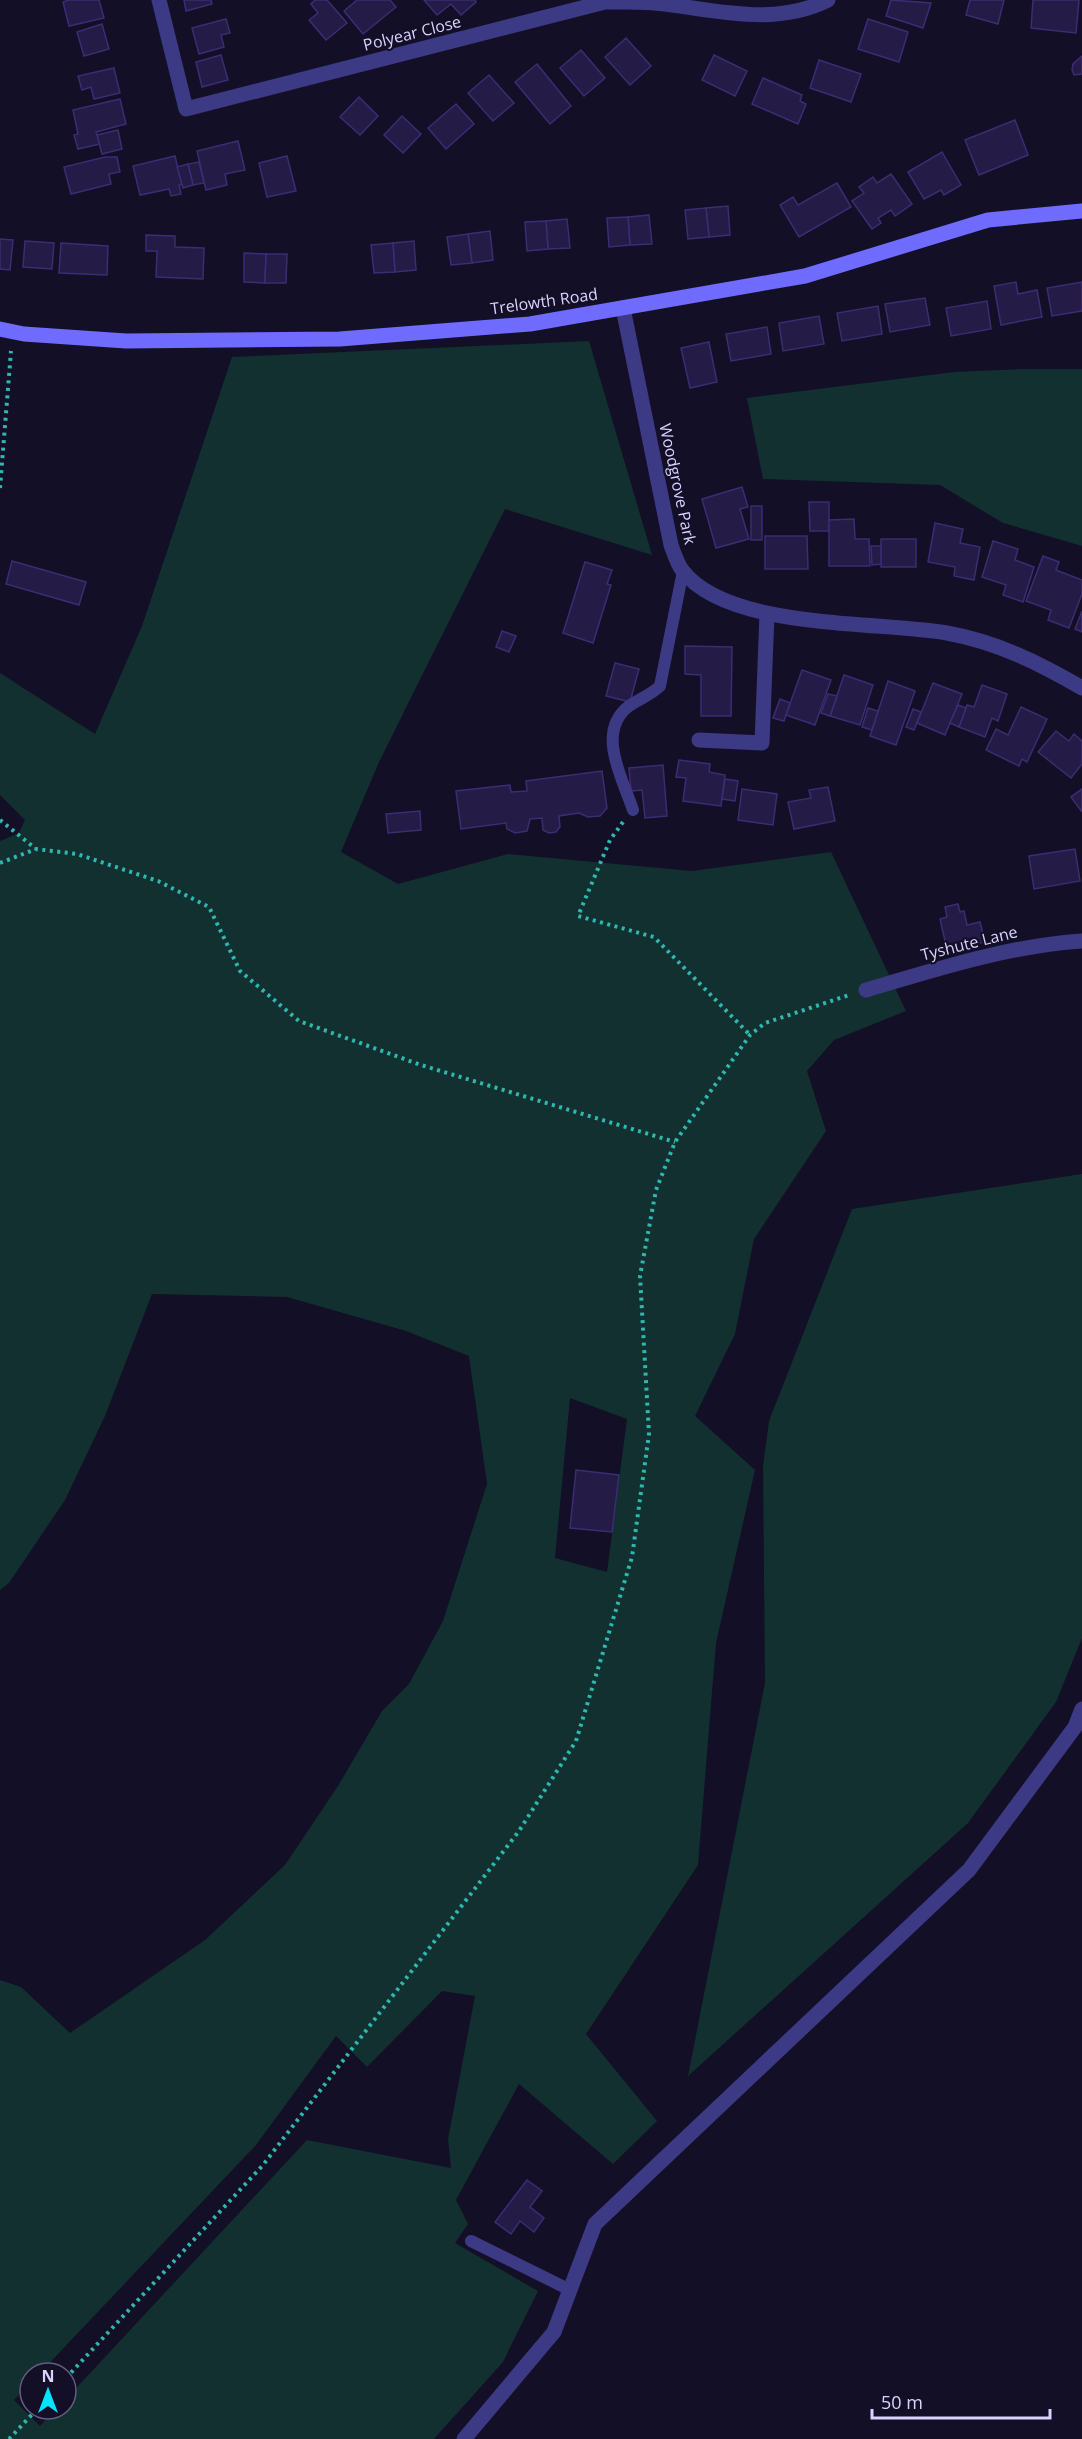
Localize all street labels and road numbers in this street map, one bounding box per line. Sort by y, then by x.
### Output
street label: Polyear Close [361,10,463,56]
street label: Trelowth Road [489,283,599,319]
street label: Woodgrove Park [654,421,702,547]
street label: Tyshute Lane [918,920,1020,966]

